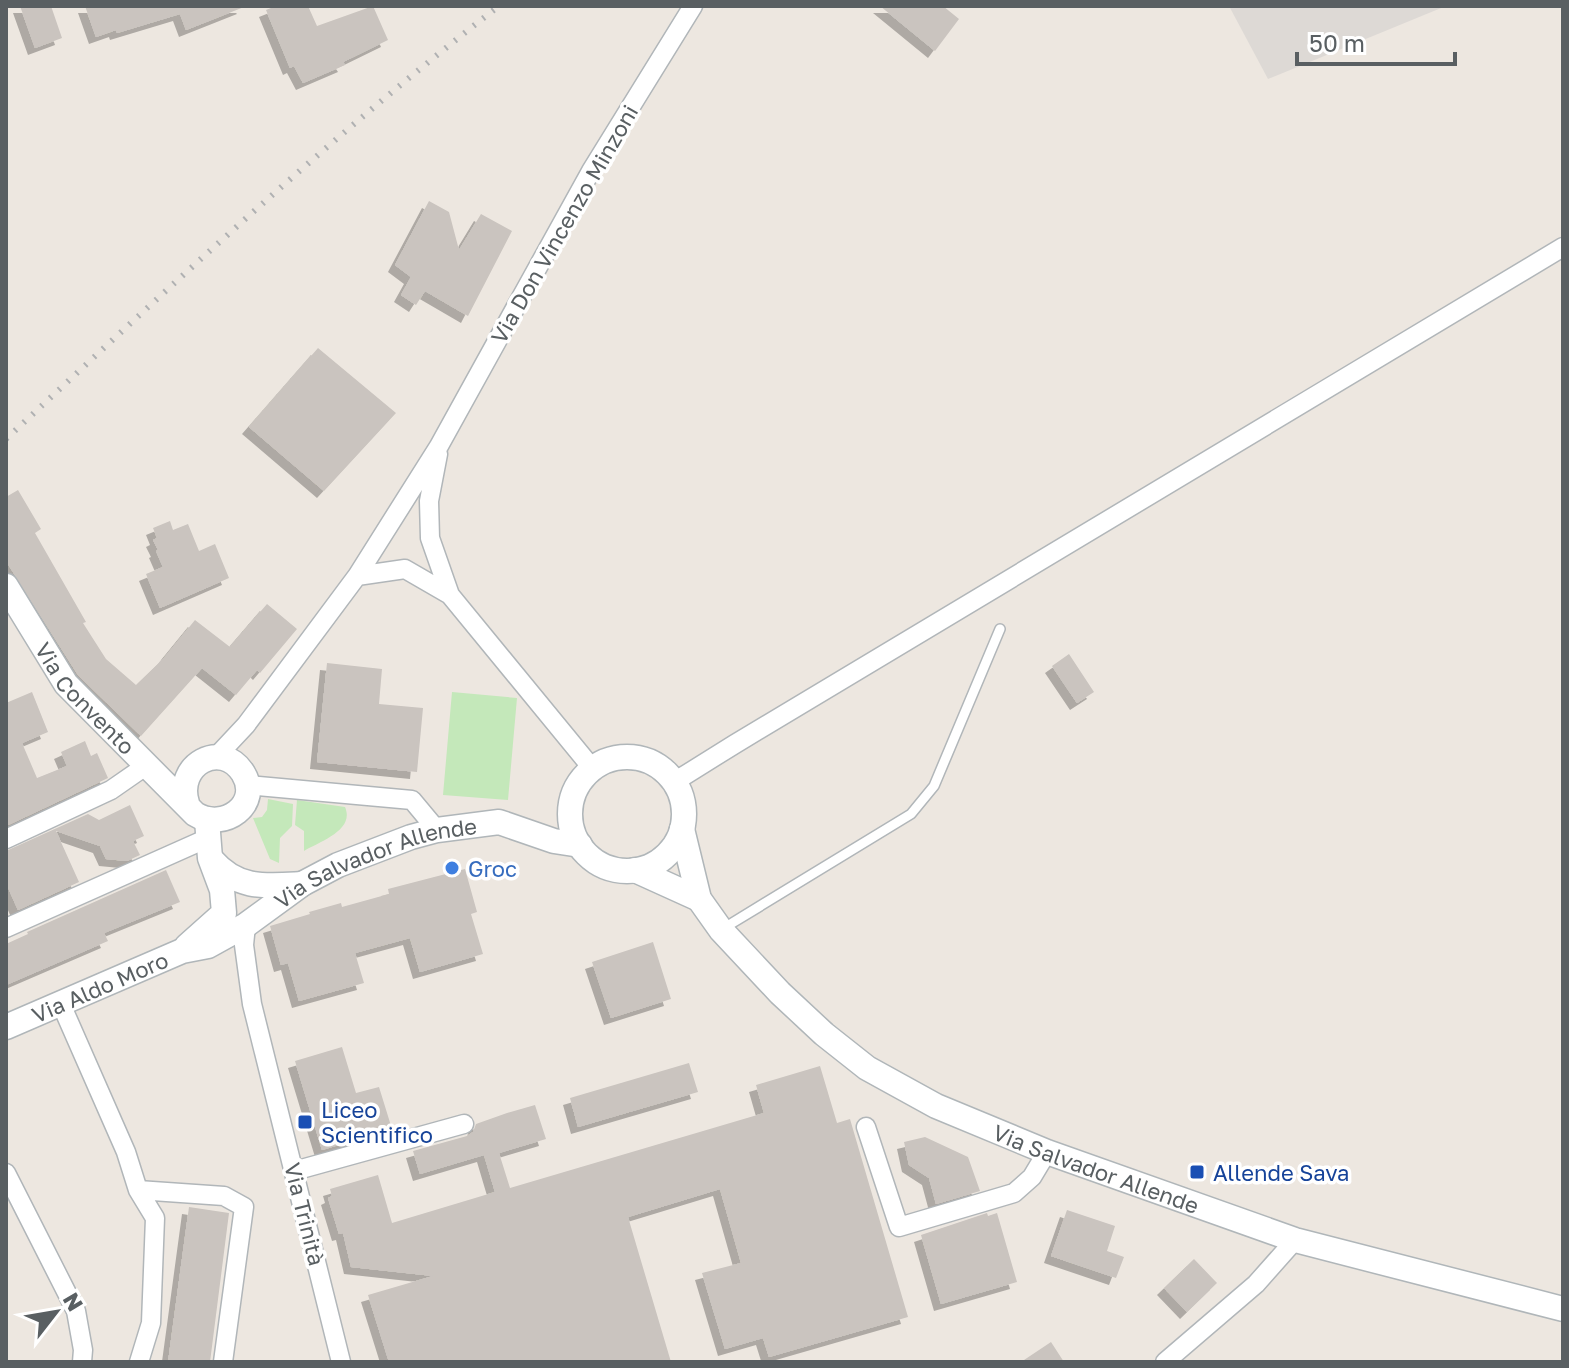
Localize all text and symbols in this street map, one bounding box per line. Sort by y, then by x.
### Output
scale bar [1297,16,1455,66]
text: 50 m [1309,28,1365,57]
street label: Via Don Vincenzo Minzoni [485,100,643,348]
street label: Via Convento [30,637,141,760]
street label: Via Salvador Allende [268,812,478,914]
place label: Groc [468,855,517,882]
marker: Groc [443,859,461,877]
street label: Via Aldo Moro [27,945,172,1028]
place label: Liceo Scientifico [321,1096,433,1148]
marker: Liceo Scientifico [296,1113,314,1131]
street label: Via Salvador Allende [989,1118,1203,1218]
place label: Allende Sava [1213,1159,1349,1186]
street label: Via Trinità [279,1160,331,1268]
marker: Allende Sava [1188,1163,1206,1181]
north arrow [16,1272,96,1352]
text: N [58,1287,89,1316]

